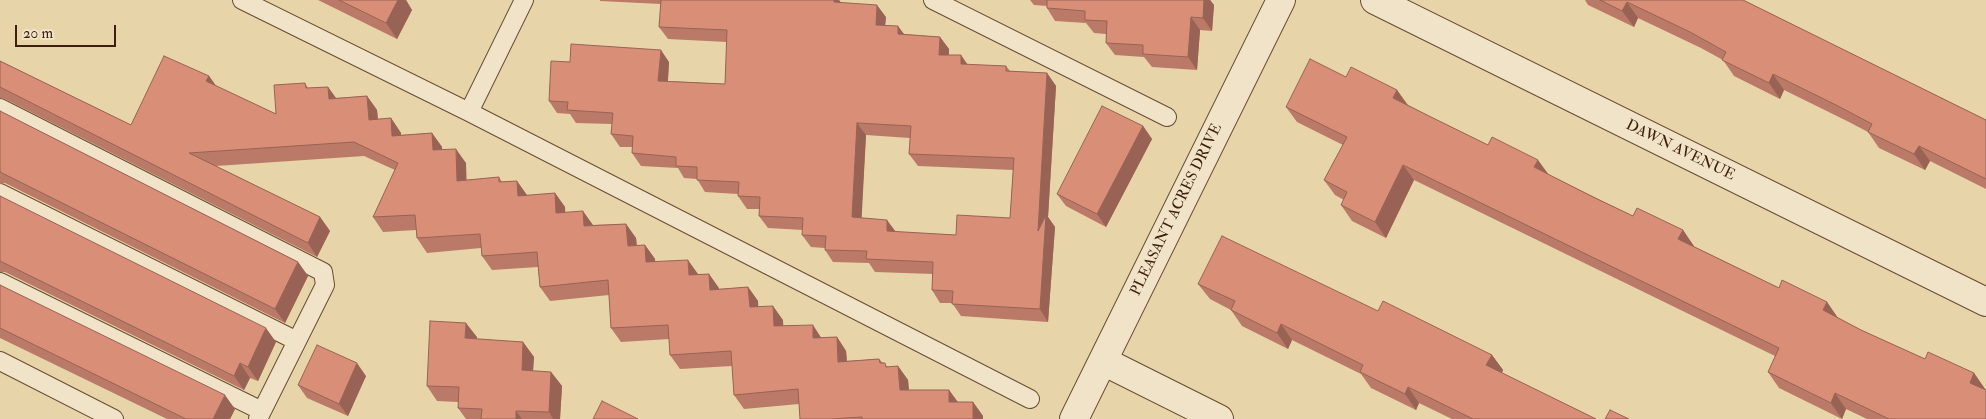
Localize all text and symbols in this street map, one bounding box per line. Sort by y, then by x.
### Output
scale bar [18,15,119,47]
text: 20 m [23,24,53,43]
street label: DAWN AVENUE [1622,117,1738,185]
street label: PLEASANT ACRES DRIVE [1127,121,1227,299]

